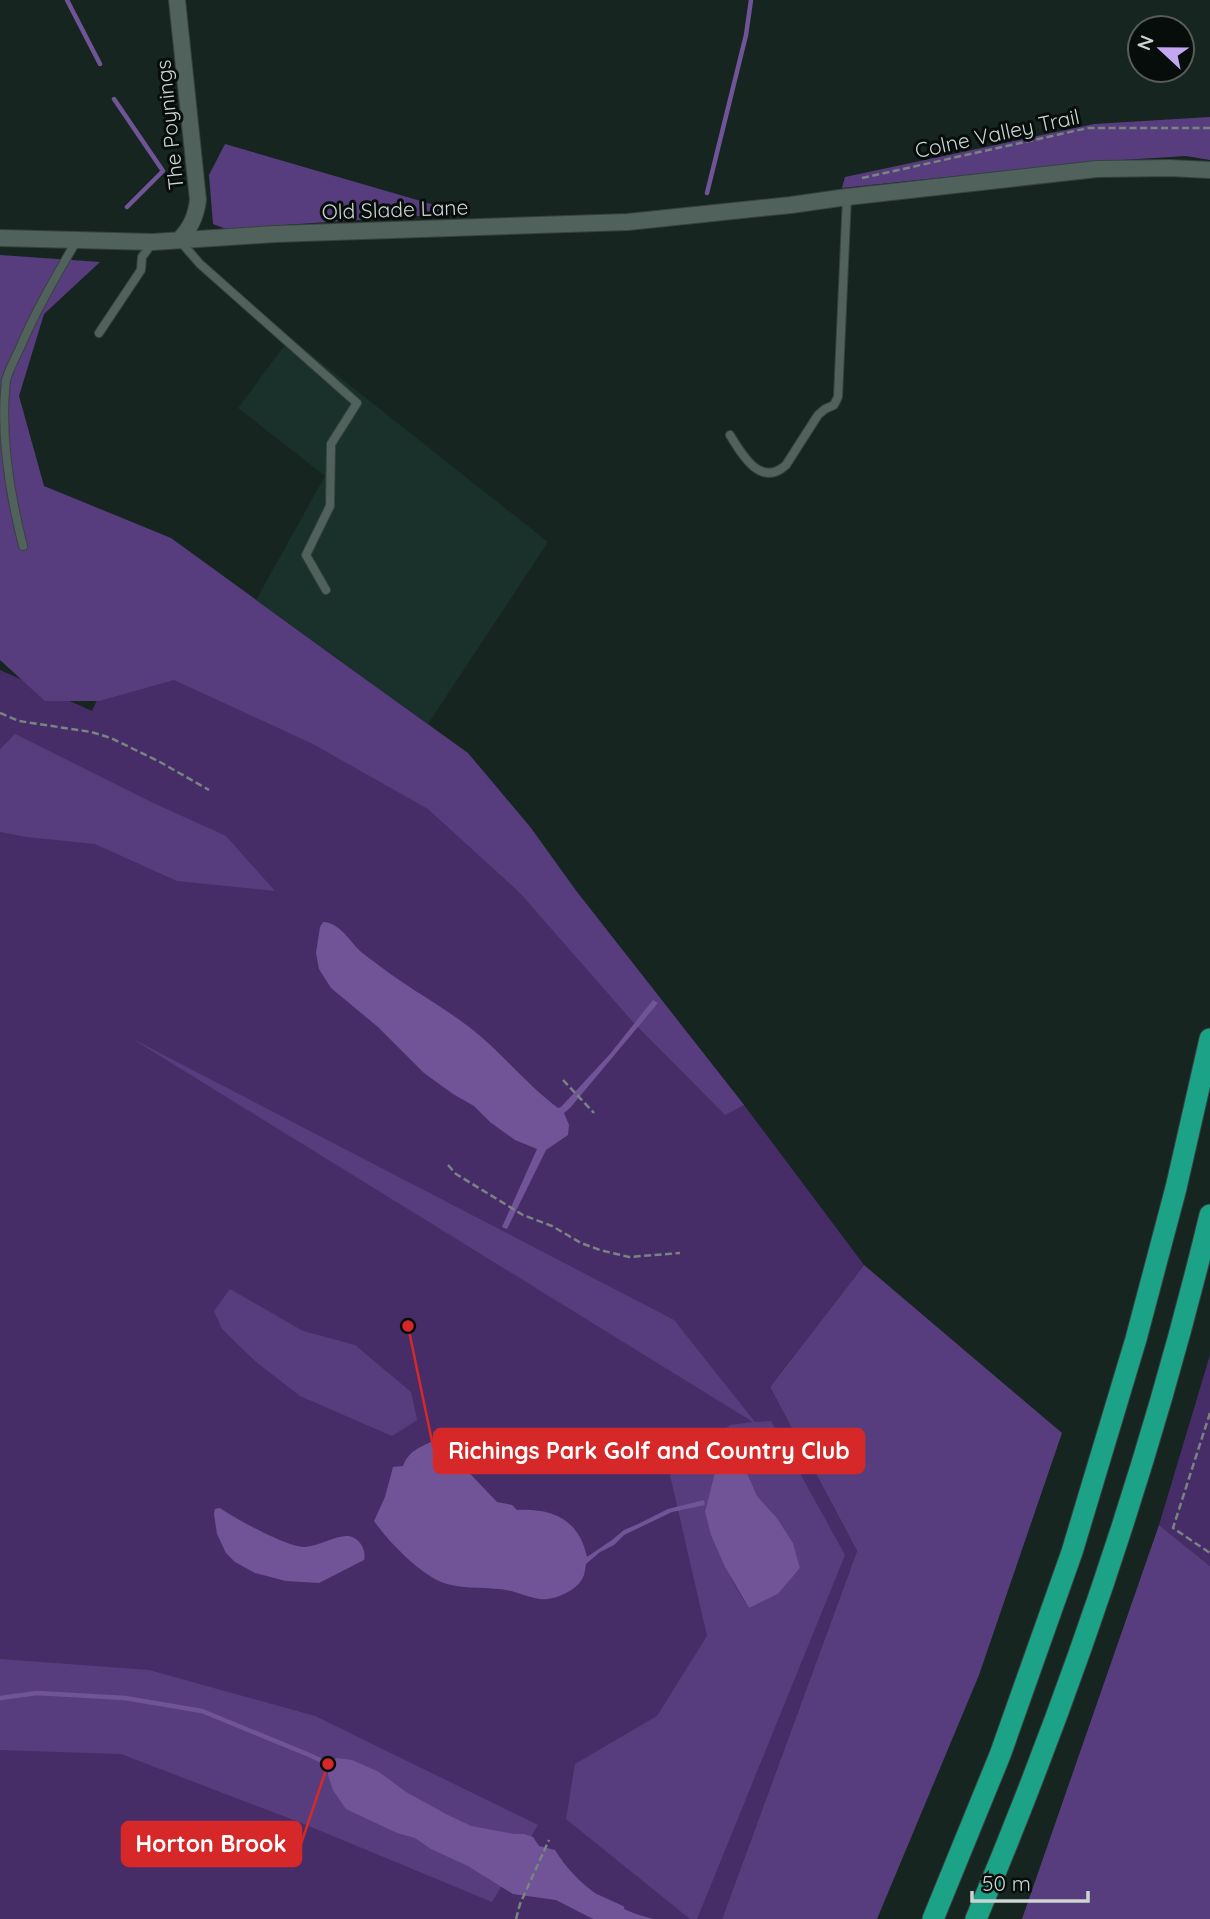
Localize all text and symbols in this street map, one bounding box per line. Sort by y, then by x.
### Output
north arrow [1126,14,1196,84]
text: N [1131,32,1159,54]
street label: The Poynings [149,59,189,191]
street label: Colne Valley Trail [912,103,1082,163]
street label: Old Slade Lane [321,193,469,225]
callout: Richings Park Golf and Country Club [434,1429,864,1473]
text: Richings Park Golf and Country Club [448,1436,850,1465]
callout: Horton Brook [122,1822,301,1866]
text: Horton Brook [136,1829,287,1858]
scale bar [972,1860,1088,1904]
text: 50 m [982,1870,1031,1896]

